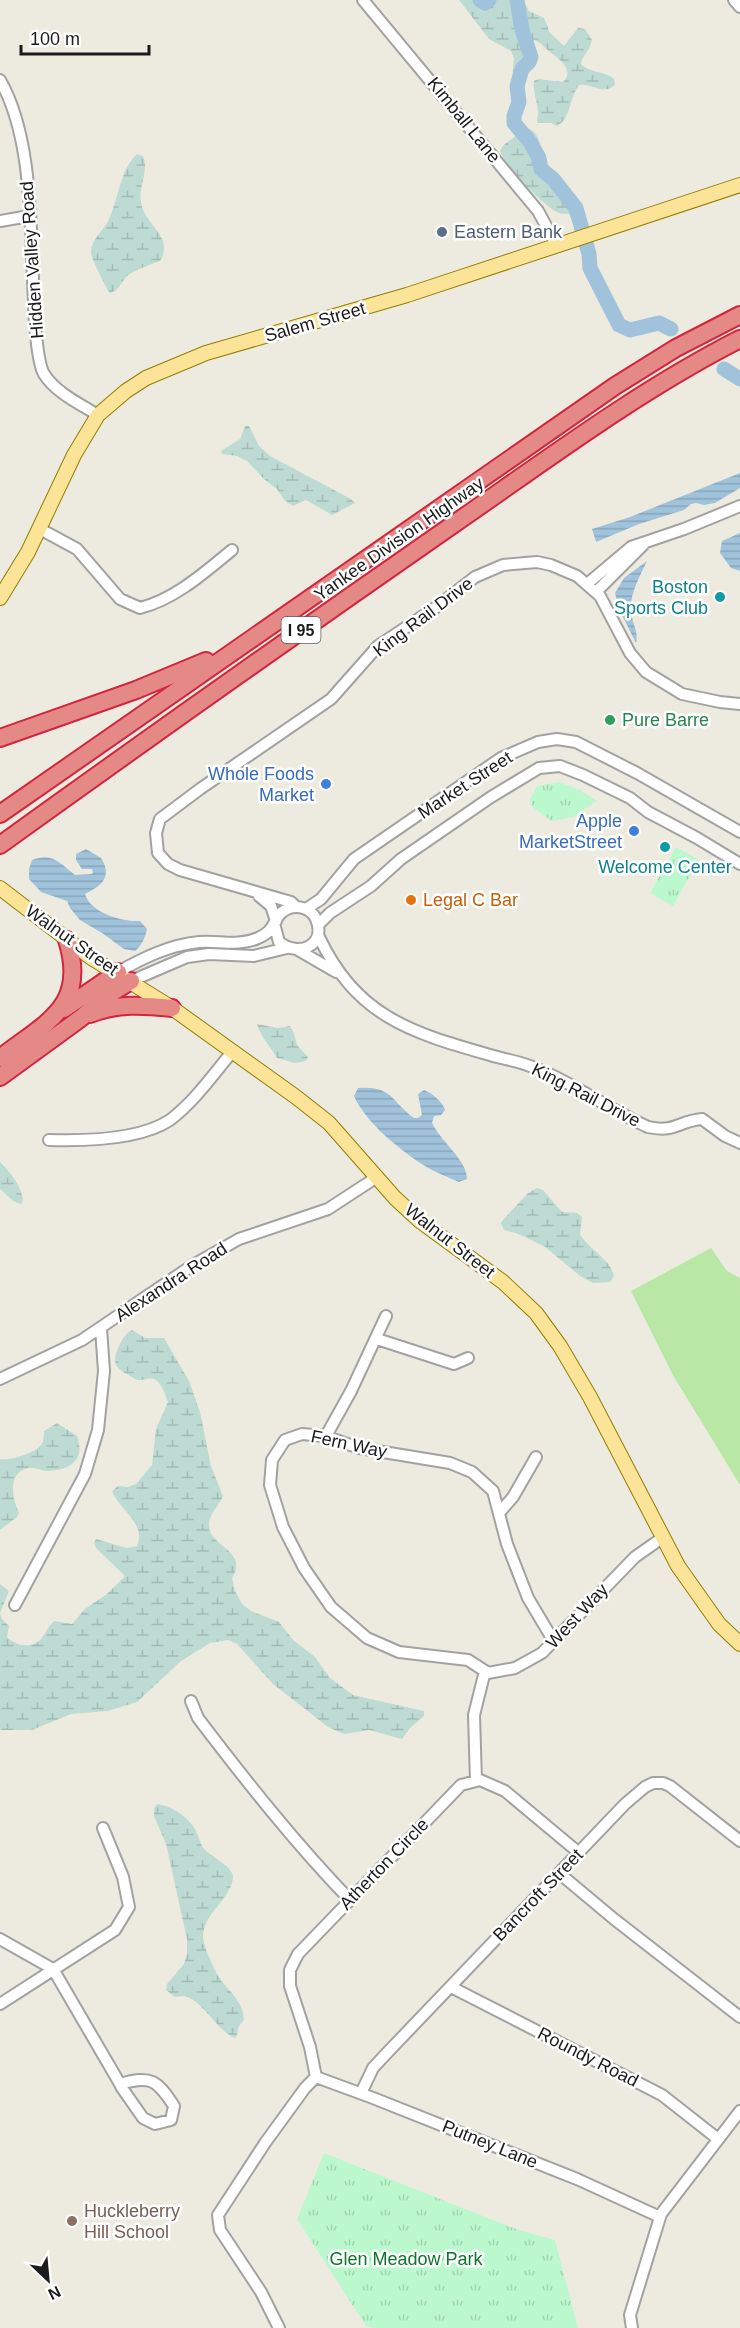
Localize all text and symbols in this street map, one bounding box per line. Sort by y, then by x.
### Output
scale bar [21,18,148,56]
text: 100 m [30,29,80,49]
street label: Kimball Lane [423,73,505,167]
street label: Hidden Valley Road [17,181,47,339]
place label: Eastern Bank [454,222,563,242]
marker: Eastern Bank [435,225,449,239]
street label: Salem Street [262,298,368,346]
street label: Yankee Division Highway [311,473,487,605]
street label: King Rail Drive [369,573,477,661]
place label: Boston Sports Club [614,577,708,618]
marker: Boston Sports Club [713,590,727,604]
road number: I 95 [282,617,320,643]
place label: Pure Barre [622,710,709,730]
marker: Pure Barre [603,713,617,727]
street label: Market Street [414,747,516,823]
place label: Whole Foods Market [208,764,314,805]
marker: Whole Foods Market [319,777,333,791]
place label: Apple MarketStreet [519,811,622,852]
marker: Apple MarketStreet [627,824,641,838]
marker: Welcome Center [658,840,672,854]
place label: Welcome Center [598,857,732,877]
place label: Legal C Bar [423,890,518,910]
marker: Legal C Bar [404,893,418,907]
street label: Walnut Street [22,901,122,979]
street label: King Rail Drive [528,1059,644,1131]
street label: Walnut Street [401,1200,499,1282]
street label: Alexandra Road [111,1238,231,1326]
street label: Fern Way [309,1426,389,1462]
street label: West Way [542,1580,612,1652]
street label: Atherton Circle [335,1814,433,1914]
street label: Bancroft Street [489,1845,587,1945]
street label: Roundy Road [534,2023,642,2091]
street label: Putney Lane [439,2116,541,2172]
place label: Huckleberry Hill School [84,2201,180,2242]
marker: Huckleberry Hill School [65,2214,79,2228]
park label: Glen Meadow Park [329,2249,484,2269]
north arrow [18,2250,78,2310]
text: N [45,2283,63,2303]

